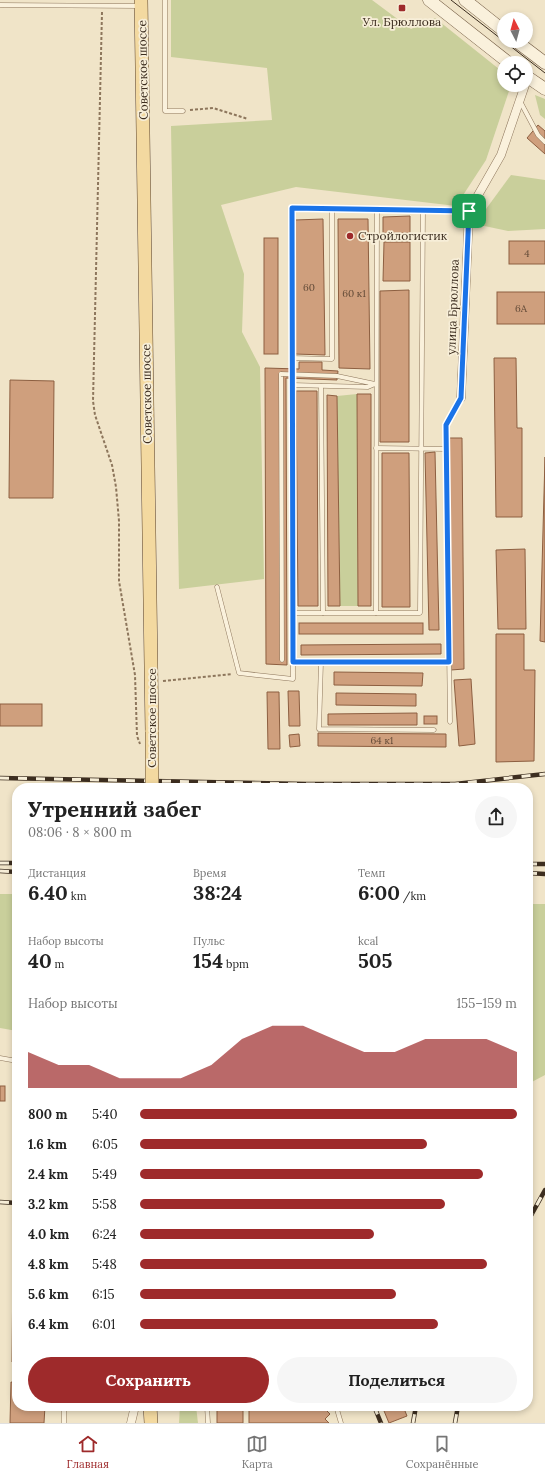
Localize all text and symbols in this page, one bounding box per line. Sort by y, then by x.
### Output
marker: Ул. Брюллова [397,3,407,13]
north arrow [497,12,533,48]
map controls [497,12,533,92]
place label: Ул. Брюллова [362,14,441,29]
street label: Советское шоссе [134,20,151,120]
button: locate [497,56,533,92]
pin [452,194,486,228]
icon: arrive [458,200,480,222]
place label: Стройлогистик [358,228,448,243]
marker: Стройлогистик [345,231,355,241]
house number: 4 [524,247,530,260]
street label: улица Брюллова [443,259,462,355]
house number: 60 [303,281,315,294]
house number: 60 к1 [342,287,366,300]
house number: 6А [515,302,528,315]
street label: Советское шоссе [138,344,155,444]
street label: Советское шоссе [144,668,159,768]
house number: 64 к1 [371,734,394,747]
text: Утренний забег [28,795,201,823]
button: share [475,796,517,838]
text: 08:06 · 8 × 800 m [28,824,132,841]
text: Дистанция [28,866,86,880]
text: Время [193,866,226,880]
text: Темп [358,866,385,880]
text: 6.40 [28,880,68,905]
text: 38:24 [193,880,242,905]
text: 6:00 [358,880,400,905]
text: km [68,889,86,903]
text: /km [400,889,426,903]
text: Набор высоты [28,934,104,948]
text: Пульс [193,934,225,948]
text: kcal [358,934,378,948]
text: 40 [28,948,52,973]
text: 154 [193,948,223,973]
text: 505 [358,948,392,973]
text: m [52,957,64,971]
text: bpm [223,957,249,971]
text: Набор высоты [28,995,118,1012]
text: 155–159 m [456,995,517,1012]
text: 800 m [28,1106,67,1123]
text: 5:40 [92,1106,117,1123]
text: 1.6 km [28,1136,67,1153]
text: 6:05 [92,1136,118,1153]
text: 2.4 km [28,1166,68,1183]
text: 5:49 [92,1166,117,1183]
text: 3.2 km [28,1196,68,1213]
text: 5:58 [92,1196,117,1213]
text: 4.0 km [28,1226,69,1243]
text: 6:24 [92,1226,117,1243]
text: 4.8 km [28,1256,69,1273]
text: 5:48 [92,1256,117,1273]
text: 5.6 km [28,1286,69,1303]
text: 6:15 [92,1286,115,1303]
text: 6.4 km [28,1316,69,1333]
text: 6:01 [92,1316,116,1333]
button: Сохранить [28,1357,269,1403]
button: Поделиться [277,1357,517,1403]
tab: Главная [66,1433,109,1471]
tab: Карта [242,1433,273,1471]
tab: Сохранённые [406,1433,479,1471]

